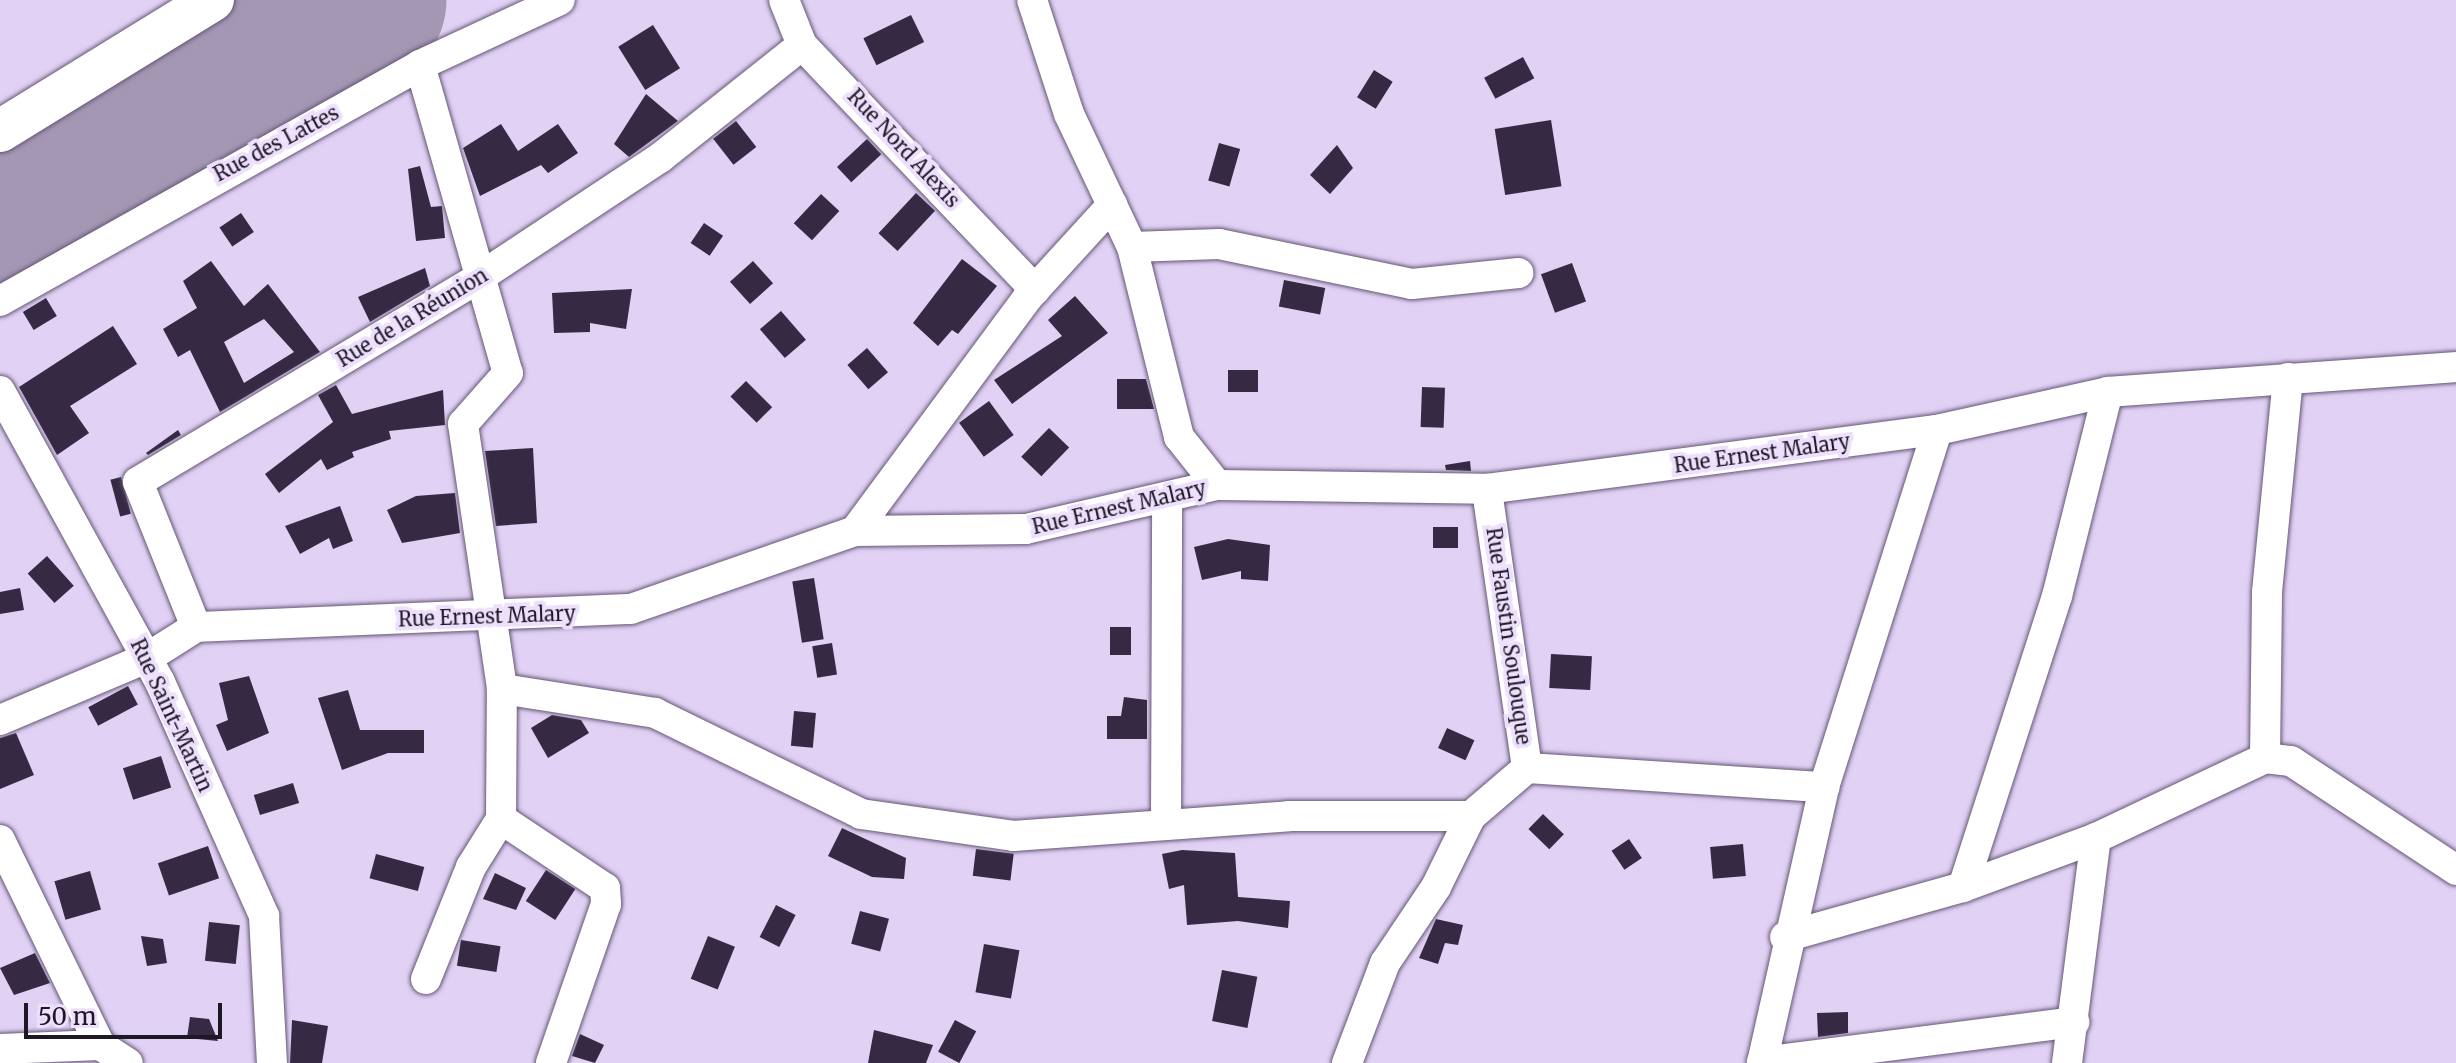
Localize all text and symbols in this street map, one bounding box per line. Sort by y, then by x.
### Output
street label: Rue Nord Alexis [843,84,965,212]
street label: Rue des Lattes [209,100,343,186]
street label: Rue de la Réunion [332,263,492,371]
street label: Rue Ernest Malary [1672,429,1852,477]
street label: Rue Ernest Malary [1030,475,1208,539]
street label: Rue Faustin Soulouque [1482,526,1536,746]
street label: Rue Ernest Malary [398,601,576,631]
street label: Rue Saint-Martin [126,635,218,795]
scale bar [28,987,226,1037]
text: 50 m [38,1001,97,1032]

